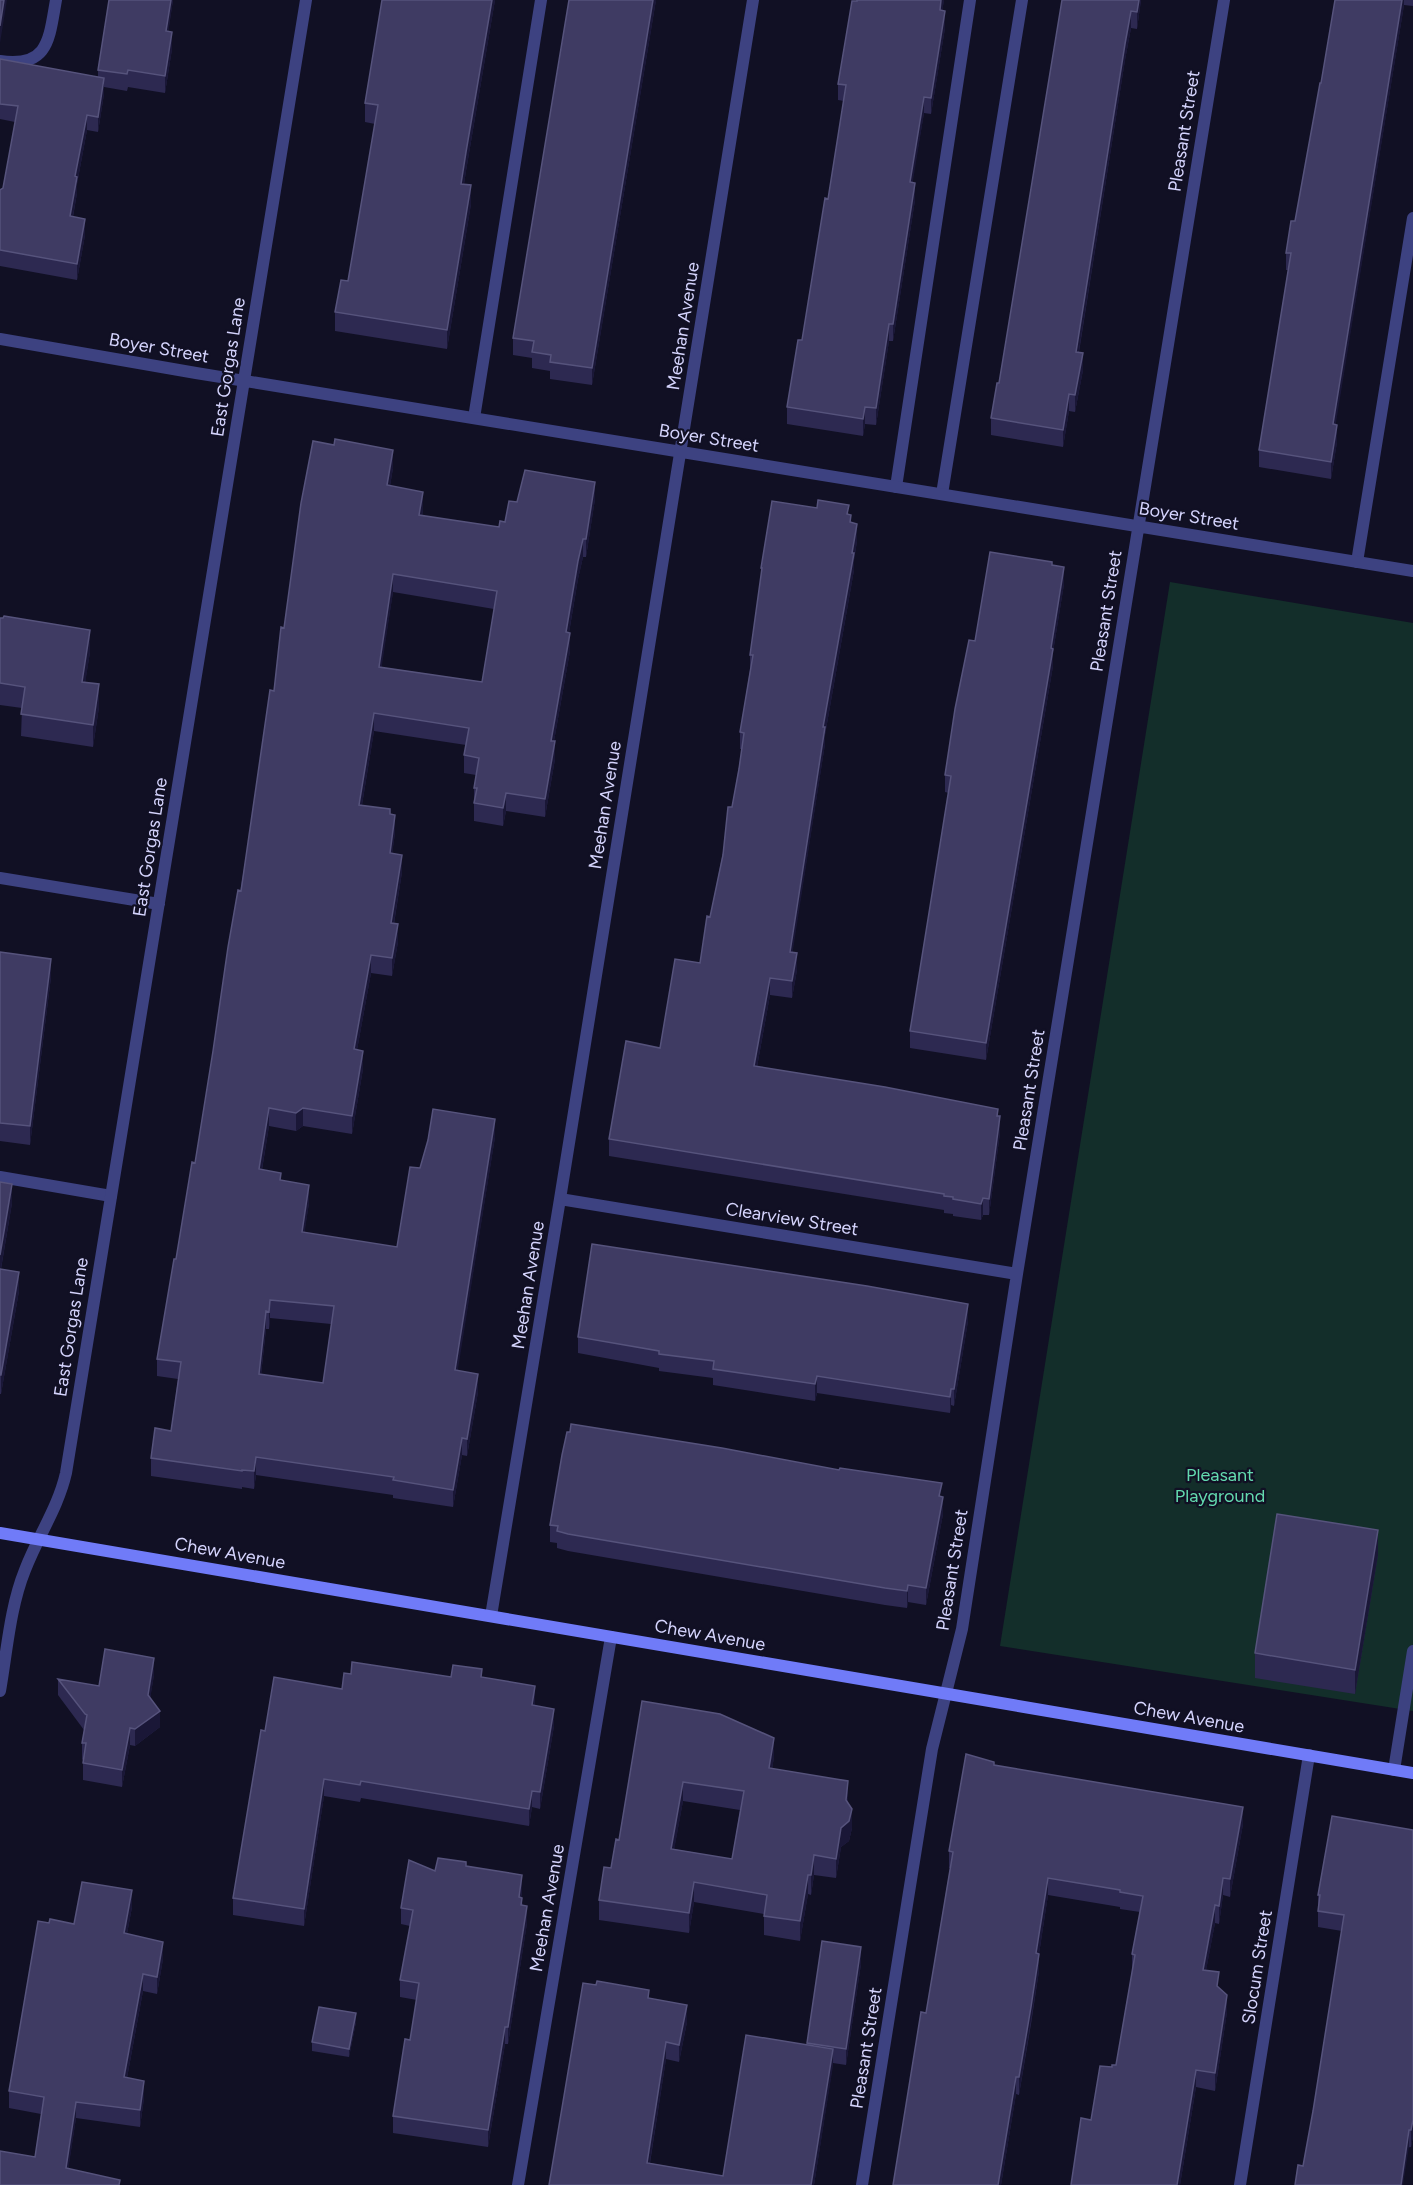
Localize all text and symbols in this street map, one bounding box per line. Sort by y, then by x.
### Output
street label: Pleasant Street [1164,69,1204,193]
street label: Meehan Avenue [662,260,704,392]
street label: East Gorgas Lane [206,296,250,438]
street label: Boyer Street [107,328,211,368]
street label: Boyer Street [657,419,761,457]
street label: Boyer Street [1137,497,1241,535]
street label: Pleasant Street [1086,549,1126,673]
street label: Meehan Avenue [584,739,626,871]
street label: East Gorgas Lane [128,776,172,918]
street label: Pleasant Street [1009,1028,1049,1152]
street label: Clearview Street [724,1198,860,1240]
street label: Meehan Avenue [507,1219,549,1351]
street label: East Gorgas Lane [49,1256,93,1398]
park label: Pleasant Playground [1175,1464,1265,1507]
street label: Pleasant Street [932,1508,972,1632]
street label: Chew Avenue [173,1532,287,1574]
street label: Chew Avenue [653,1614,767,1656]
street label: Chew Avenue [1132,1696,1246,1738]
street label: Meehan Avenue [525,1842,569,1974]
street label: Slocum Street [1237,1908,1277,2026]
street label: Pleasant Street [846,1986,886,2110]

